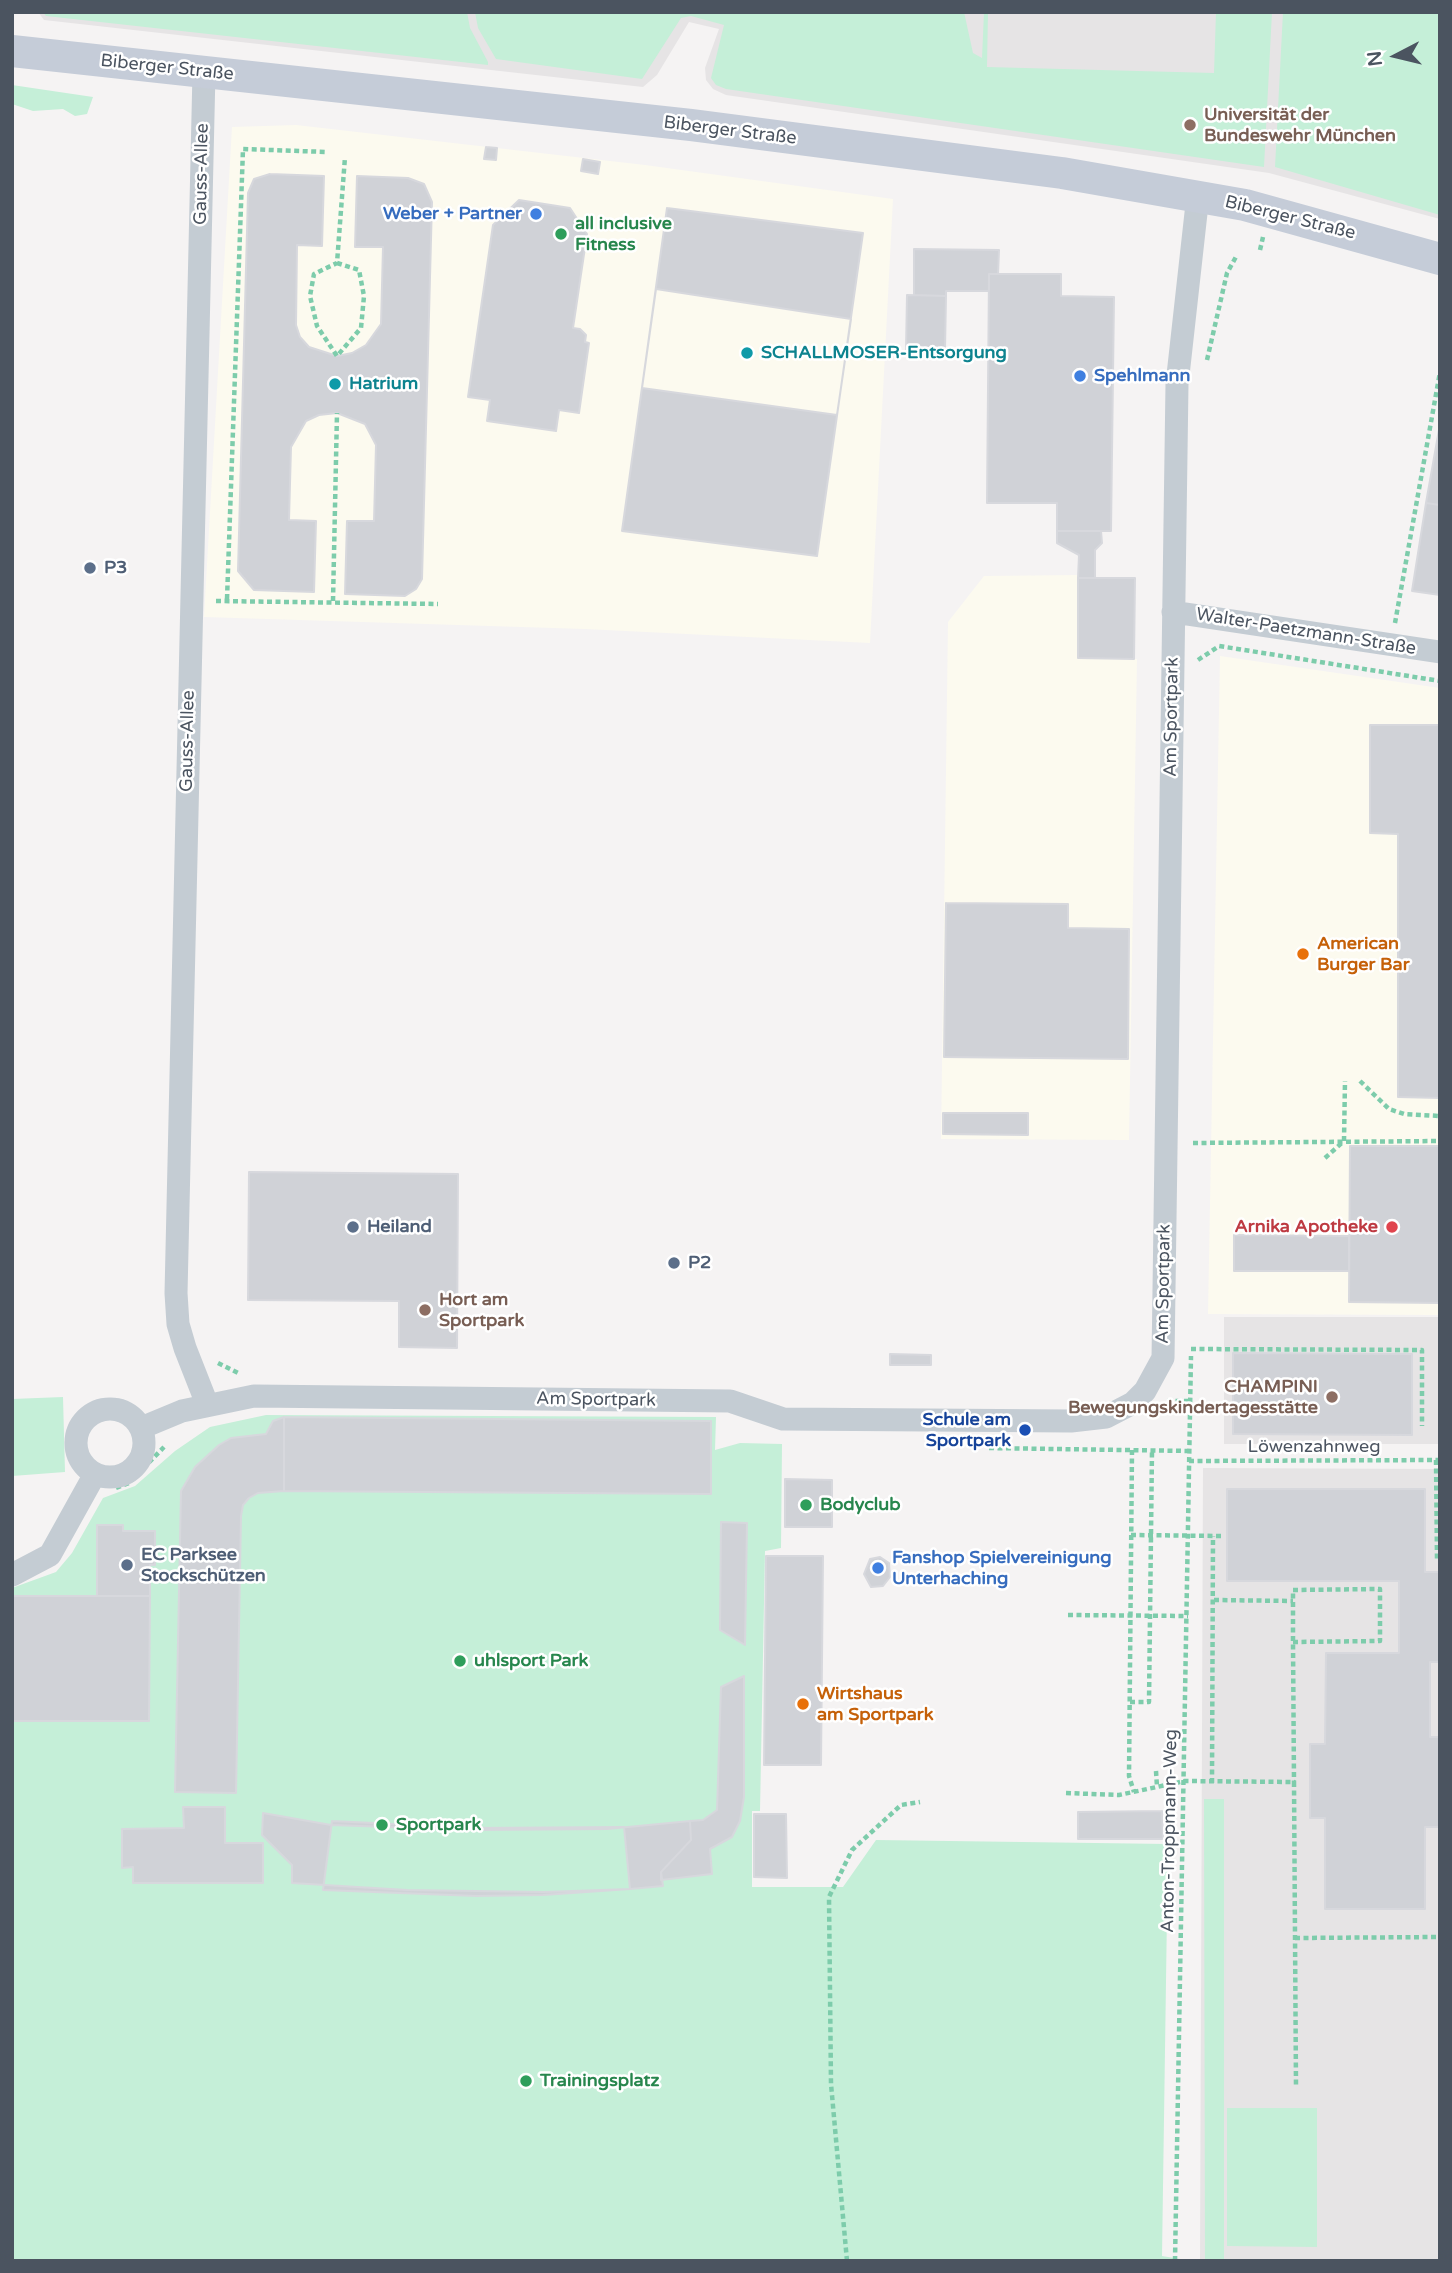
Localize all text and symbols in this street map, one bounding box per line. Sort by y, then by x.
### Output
north arrow [1361,21,1431,91]
street label: Biberger Straße [99,50,235,86]
text: N [1363,50,1387,67]
place label: Universität der Bundeswehr München [1204,104,1396,146]
street label: Biberger Straße [662,112,798,150]
marker: Universität der Bundeswehr München [1182,117,1198,133]
street label: Gauss-Allee [190,123,214,225]
street label: Biberger Straße [1222,191,1358,245]
place label: Weber + Partner [383,203,522,225]
marker: Weber + Partner [528,206,544,222]
place label: all inclusive Fitness [575,213,672,256]
marker: all inclusive Fitness [553,226,569,242]
place label: SCHALLMOSER-Entsorgung [761,342,1007,364]
marker: SCHALLMOSER-Entsorgung [739,345,755,361]
place label: Spehlmann [1094,365,1190,387]
marker: Spehlmann [1072,368,1088,384]
place label: Hatrium [349,373,418,395]
marker: Hatrium [327,376,343,392]
place label: P3 [104,557,127,579]
marker: P3 [82,560,98,576]
street label: Walter-Paetzmann-Straße [1195,604,1417,660]
street label: Am Sportpark [1160,657,1184,777]
street label: Gauss-Allee [176,690,200,792]
place label: American Burger Bar [1317,933,1410,976]
marker: American Burger Bar [1295,946,1311,962]
place label: Heiland [367,1216,432,1238]
place label: Arnika Apotheke [1235,1216,1378,1238]
marker: Heiland [345,1219,361,1235]
marker: Arnika Apotheke [1384,1219,1400,1235]
street label: Am Sportpark [1152,1224,1176,1344]
place label: P2 [688,1252,711,1274]
marker: P2 [666,1255,682,1271]
place label: Hort am Sportpark [439,1289,524,1332]
marker: Hort am Sportpark [417,1302,433,1318]
place label: CHAMPINI Bewegungskindertagesstätte [1068,1376,1318,1418]
street label: Am Sportpark [536,1388,656,1412]
marker: CHAMPINI Bewegungskindertagesstätte [1324,1389,1340,1405]
place label: Schule am Sportpark [922,1409,1011,1452]
marker: Schule am Sportpark [1017,1422,1033,1438]
street label: Löwenzahnweg [1248,1436,1380,1458]
place label: Bodyclub [820,1494,901,1516]
marker: Bodyclub [798,1497,814,1513]
place label: EC Parksee Stockschützen [141,1544,266,1586]
place label: Fanshop Spielvereinigung Unterhaching [892,1547,1112,1590]
marker: EC Parksee Stockschützen [119,1557,135,1573]
marker: Fanshop Spielvereinigung Unterhaching [870,1560,886,1576]
place label: uhlsport Park [474,1650,588,1672]
marker: uhlsport Park [452,1653,468,1669]
place label: Wirtshaus am Sportpark [817,1683,934,1726]
marker: Wirtshaus am Sportpark [795,1696,811,1712]
street label: Anton-Troppmann-Weg [1157,1729,1183,1933]
place label: Sportpark [396,1814,481,1836]
marker: Sportpark [374,1817,390,1833]
place label: Trainingsplatz [540,2070,659,2092]
marker: Trainingsplatz [518,2073,534,2089]

